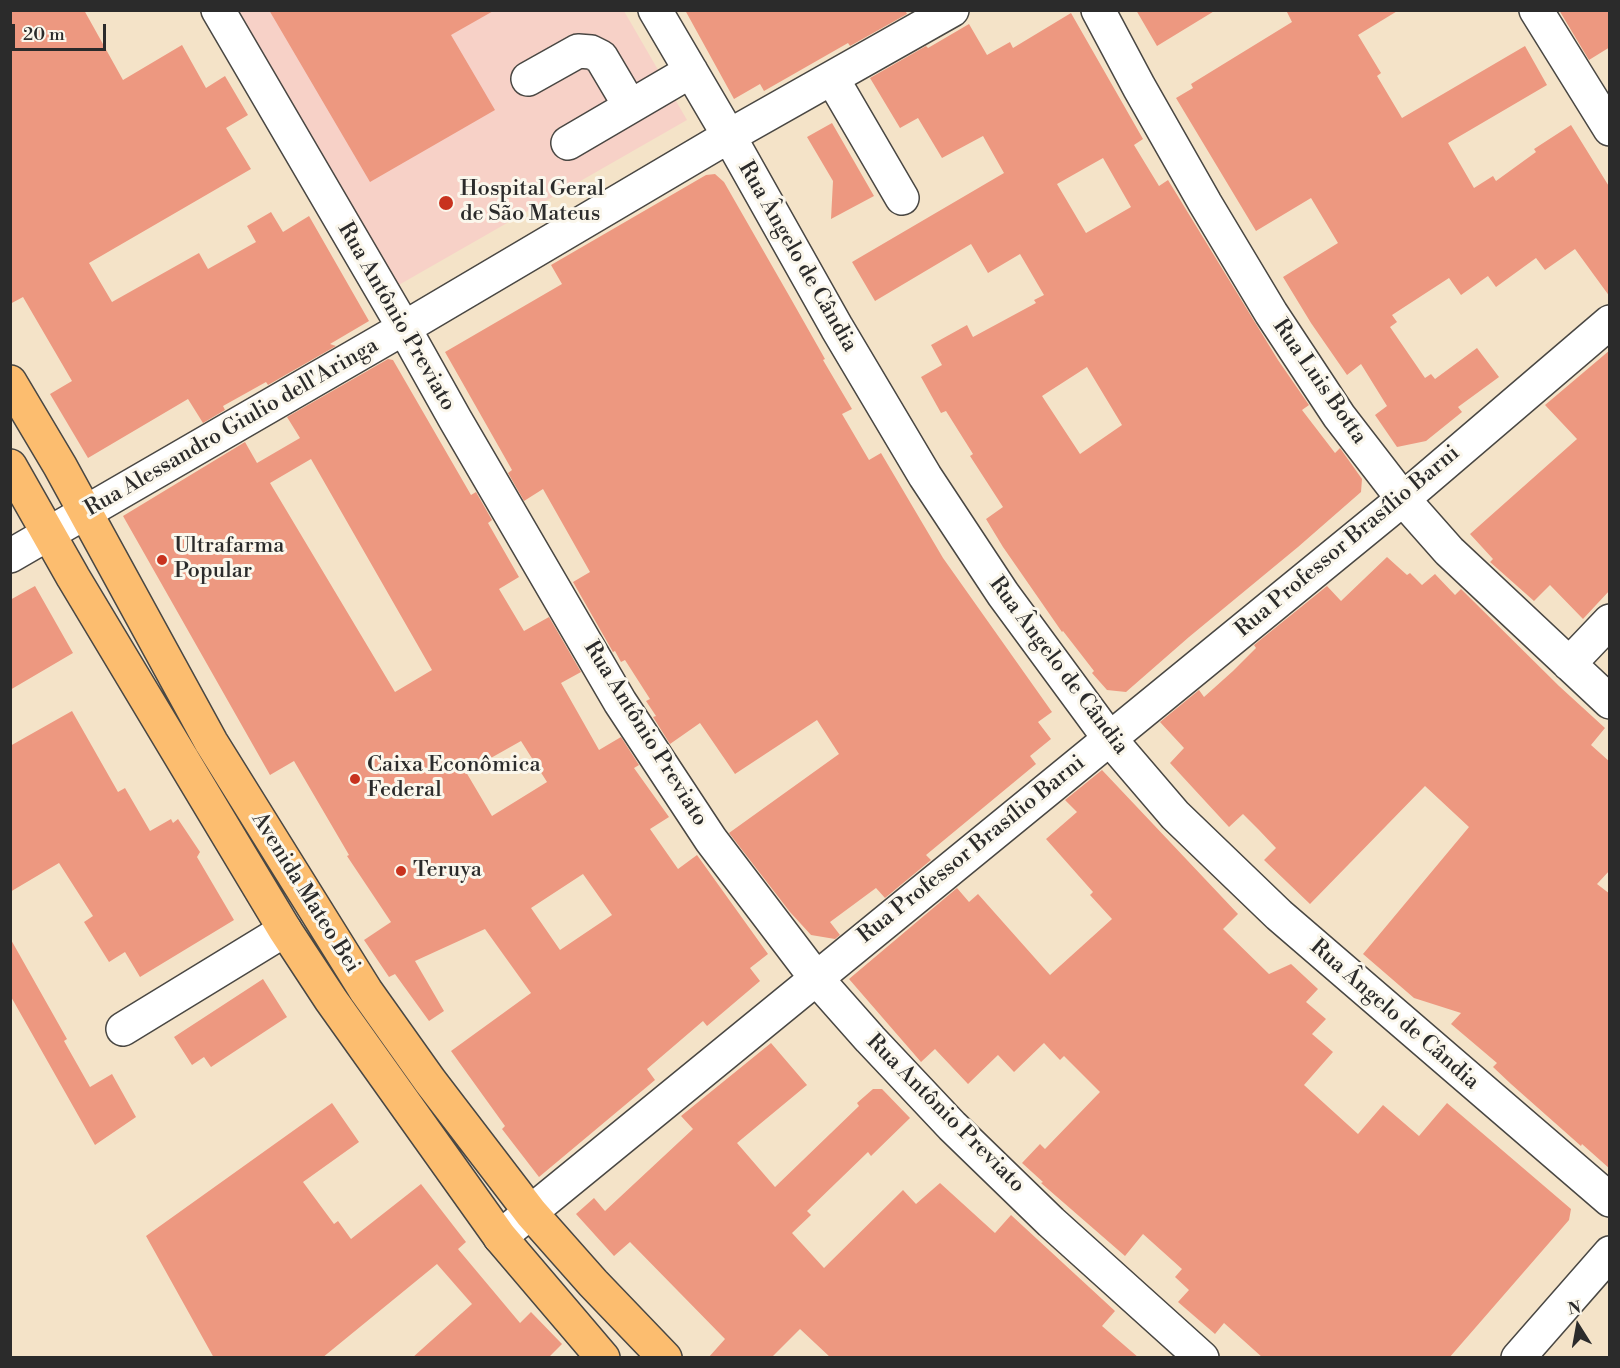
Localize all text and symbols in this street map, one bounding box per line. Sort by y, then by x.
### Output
scale bar [15,12,110,50]
text: 20 m [23,23,65,46]
street label: Rua Ângelo de Cândia [732,157,862,357]
place label: Hospital Geral de São Mateus [460,177,604,228]
marker: Hospital Geral de São Mateus [437,194,455,212]
street label: Rua Antônio Previato [331,218,461,416]
street label: Rua Luis Botta [1266,314,1372,450]
street label: Rua Alessandro Giulio dell'Aringa [81,333,383,523]
street label: Rua Professor Brasílio Barni [1231,440,1465,644]
place label: Ultrafarma Popular [174,534,285,586]
marker: Ultrafarma Popular [155,553,169,567]
street label: Rua Ângelo de Cândia [983,572,1133,760]
street label: Rua Antônio Previato [577,637,713,831]
street label: Rua Professor Brasílio Barni [853,750,1091,950]
place label: Caixa Econômica Federal [367,753,541,804]
marker: Caixa Econômica Federal [348,772,362,786]
street label: Avenida Mateo Bei [245,808,365,978]
place label: Teruya [413,858,482,884]
marker: Teruya [394,864,408,878]
street label: Rua Ângelo de Cândia [1304,934,1484,1096]
street label: Rua Antônio Previato [860,1029,1030,1199]
north arrow [1548,1296,1608,1356]
text: N [1566,1297,1583,1319]

